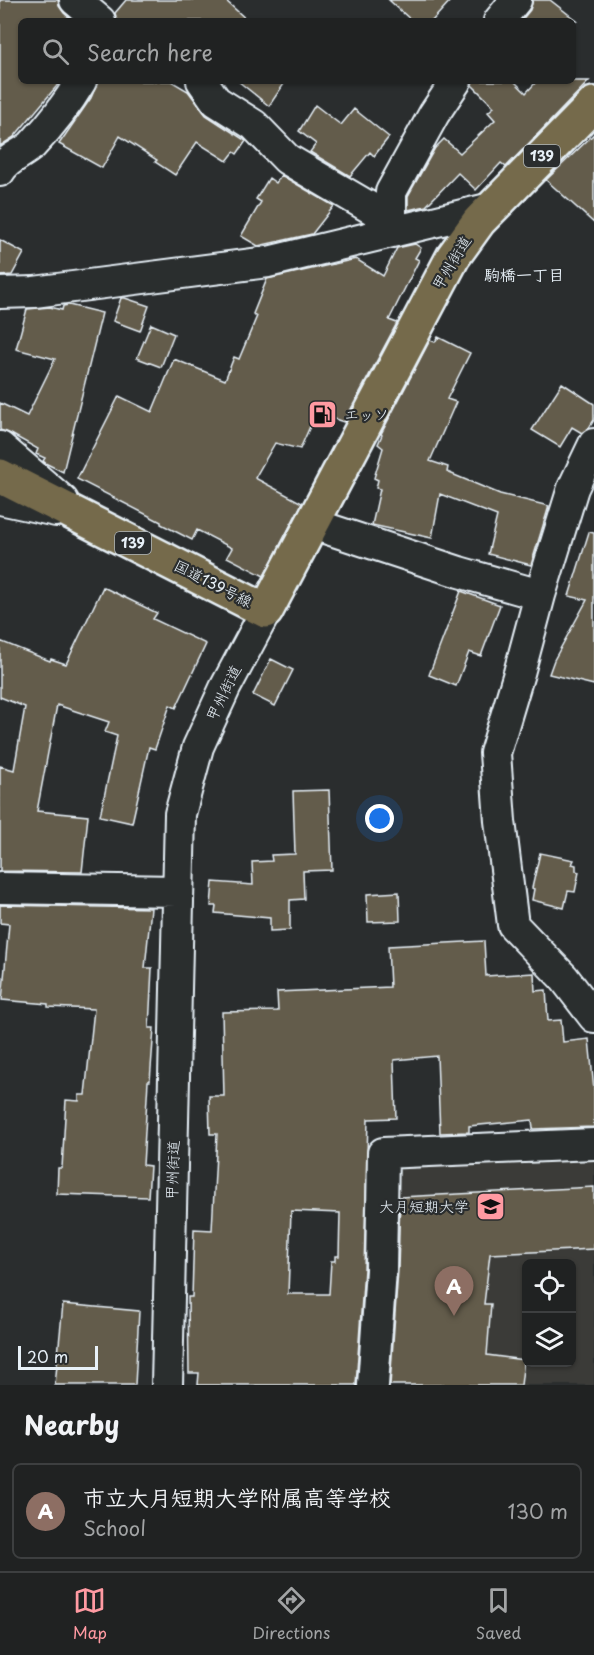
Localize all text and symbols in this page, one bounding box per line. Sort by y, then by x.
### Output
search box [18,18,576,84]
icon: search [39,35,72,68]
text: Search here [87,35,213,68]
road number: 139 [524,145,560,167]
street label: 甲州街道 [425,231,476,294]
district label: 駒橋一丁目 [484,262,564,286]
fuel station icon: エッソ [307,399,339,431]
place label: エッソ [344,402,389,425]
road number: 139 [115,532,151,554]
street label: 国道139号線 [171,553,257,612]
street label: 甲州街道 [199,660,246,724]
your location [365,804,394,833]
street label: 甲州街道 [159,1140,184,1200]
school or university icon: 大月短期大学 [474,1191,506,1223]
place label: 大月短期大学 [379,1194,469,1217]
map controls [522,1259,576,1367]
button: locate [522,1259,576,1313]
pin: A [434,1266,474,1316]
button: layers [522,1313,576,1367]
scale bar [18,1343,98,1370]
text: 20 m [27,1344,68,1368]
text: Nearby [24,1405,119,1444]
text: 市立大月短期大学附属高等学校 [83,1480,391,1513]
text: A [38,1496,53,1526]
text: 130 m [508,1496,568,1526]
text: School [83,1513,146,1543]
tab: Map [73,1584,107,1644]
tab: Directions [252,1584,330,1644]
tab: Saved [476,1584,521,1644]

